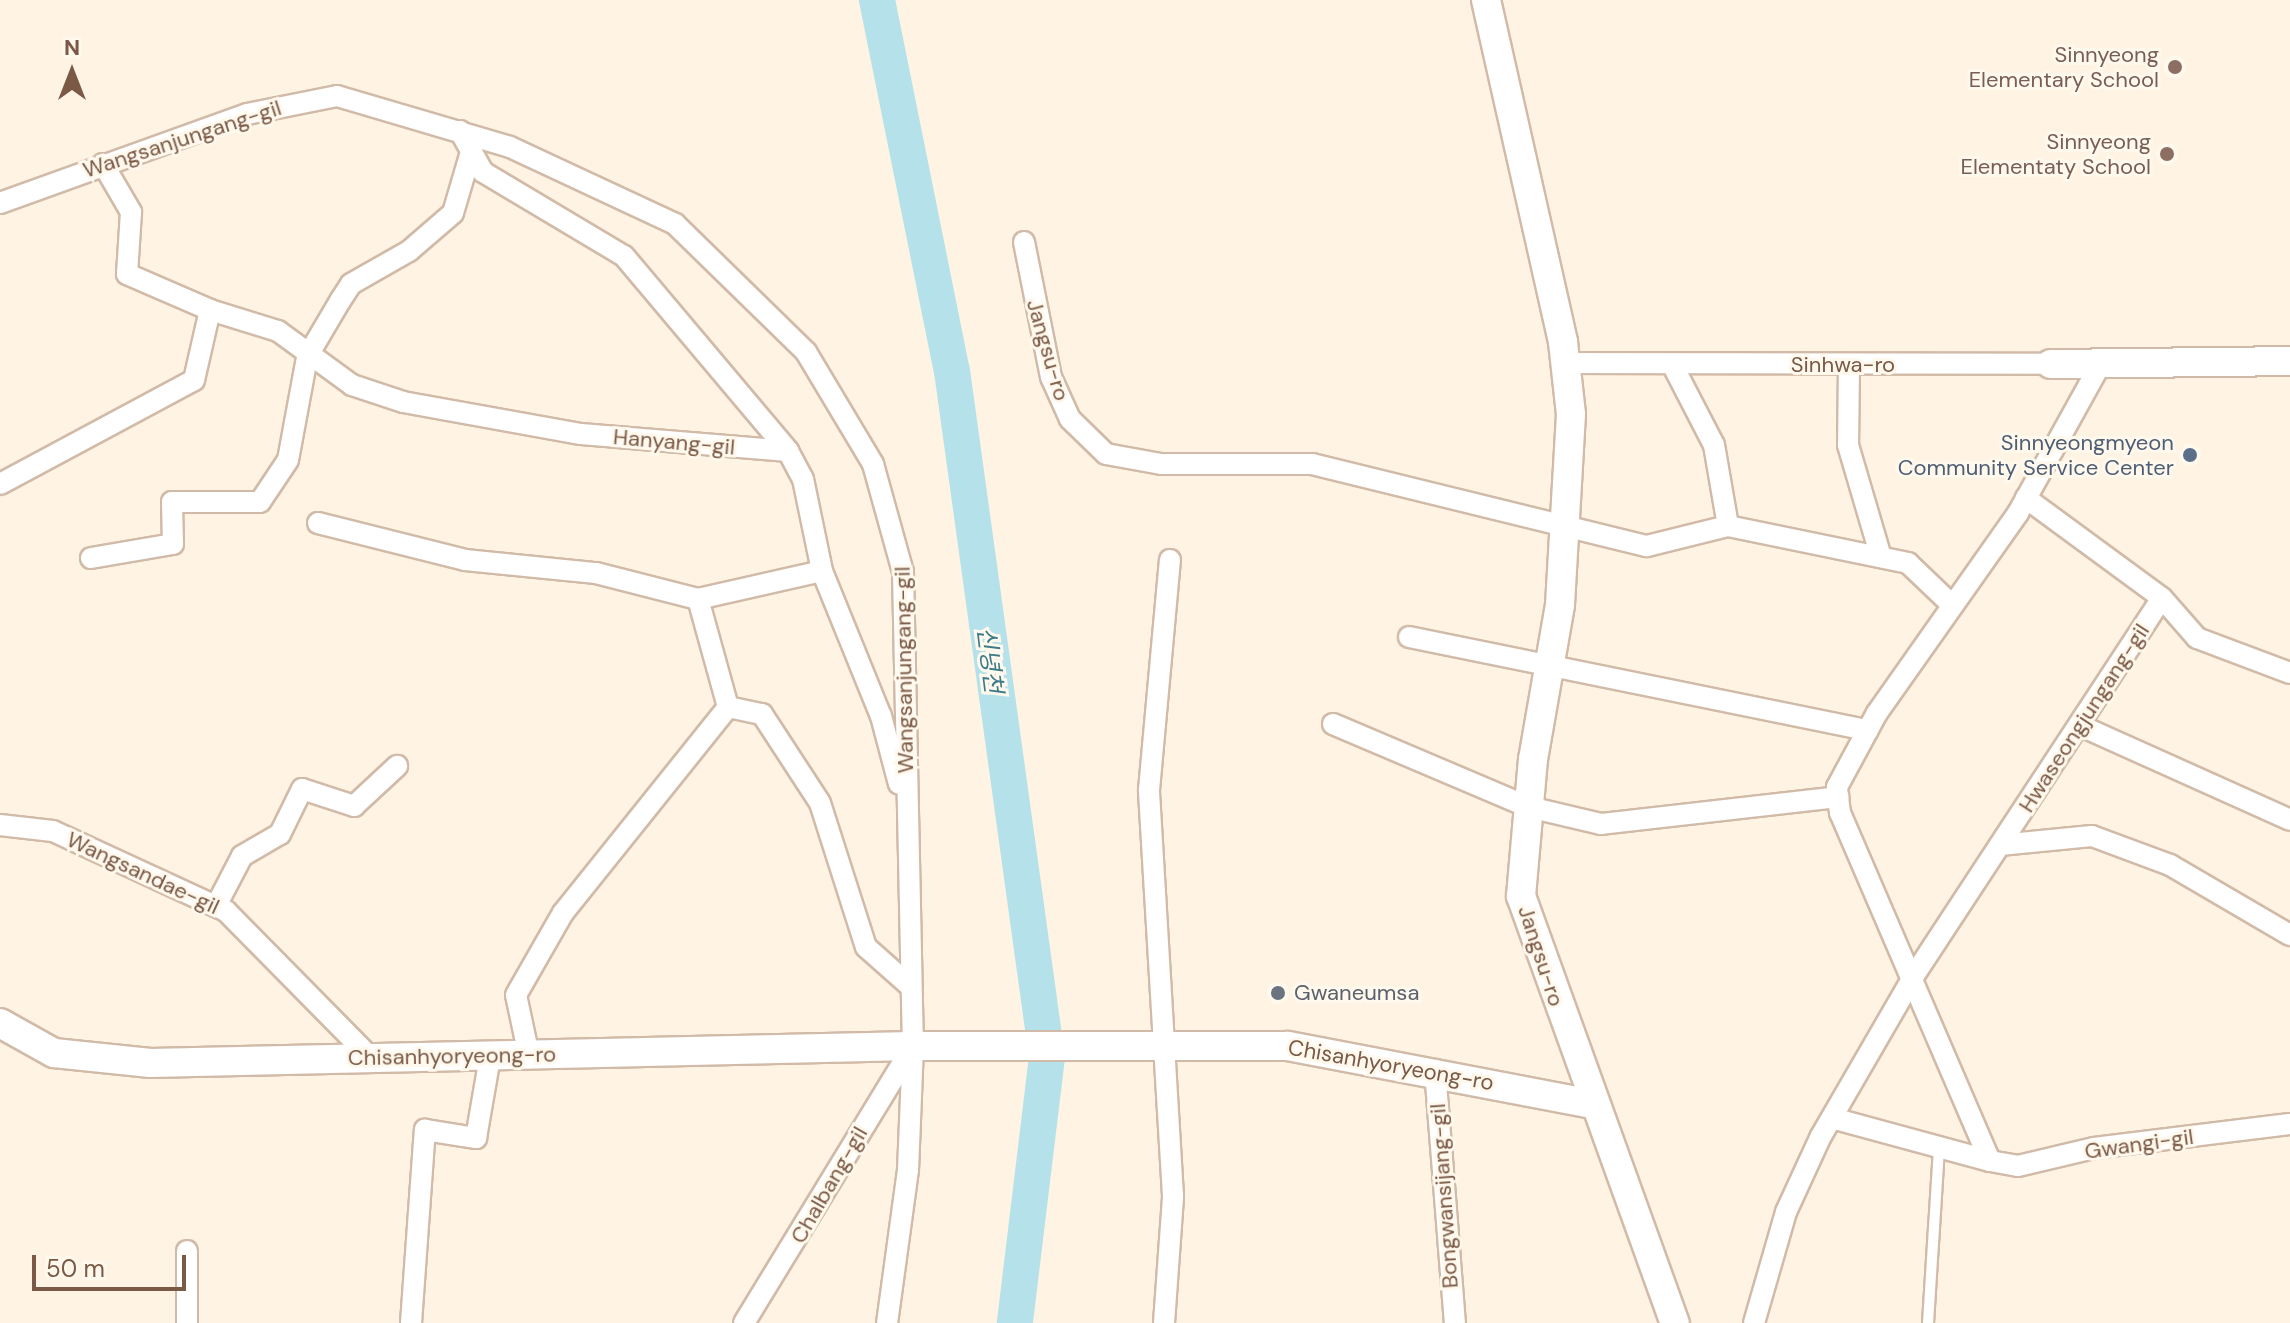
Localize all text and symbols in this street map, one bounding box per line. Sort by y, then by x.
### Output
north arrow [32,32,112,112]
text: N [64,33,80,62]
place label: Sinnyeong Elementary School [1969,41,2159,92]
marker: Sinnyeong Elementary School [2166,58,2184,76]
street label: Wangsanjungang-gil [80,94,284,184]
place label: Sinnyeong Elementaty School [1960,128,2151,180]
marker: Sinnyeong Elementaty School [2158,145,2176,163]
street label: Jangsu-ro [1021,296,1075,404]
street label: Sinhwa-ro [1791,352,1895,378]
street label: Hanyang-gil [612,424,736,460]
place label: Sinnyeongmyeon Community Service Center [1898,429,2174,480]
marker: Sinnyeongmyeon Community Service Center [2181,446,2199,464]
street label: Wangsanjungang-gil [889,566,919,774]
street label: Hwaseongjungang-gil [2013,619,2155,817]
water label: 신녕천 [972,625,1008,695]
street label: Wangsandae-gil [62,826,224,920]
street label: Jangsu-ro [1512,902,1570,1010]
place label: Gwaneumsa [1294,980,1419,1006]
marker: Gwaneumsa [1269,984,1287,1002]
street label: Chisanhyoryeong-ro [1286,1034,1496,1096]
street label: Chisanhyoryeong-ro [348,1041,556,1071]
street label: Bongwansijang-gil [1424,1103,1464,1289]
street label: Chalbang-gil [785,1122,873,1248]
street label: Gwangi-gil [2083,1123,2195,1165]
scale bar [36,1239,190,1289]
text: 50 m [46,1253,105,1284]

